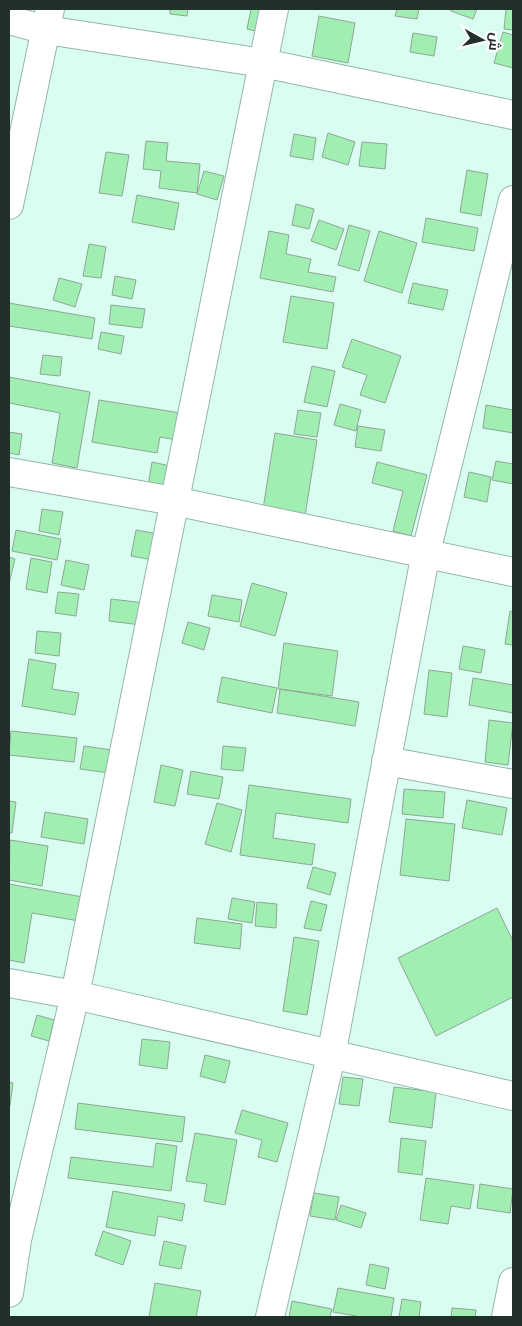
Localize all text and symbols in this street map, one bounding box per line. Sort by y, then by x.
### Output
north arrow [457,15,507,65]
text: ش [485,32,505,52]

